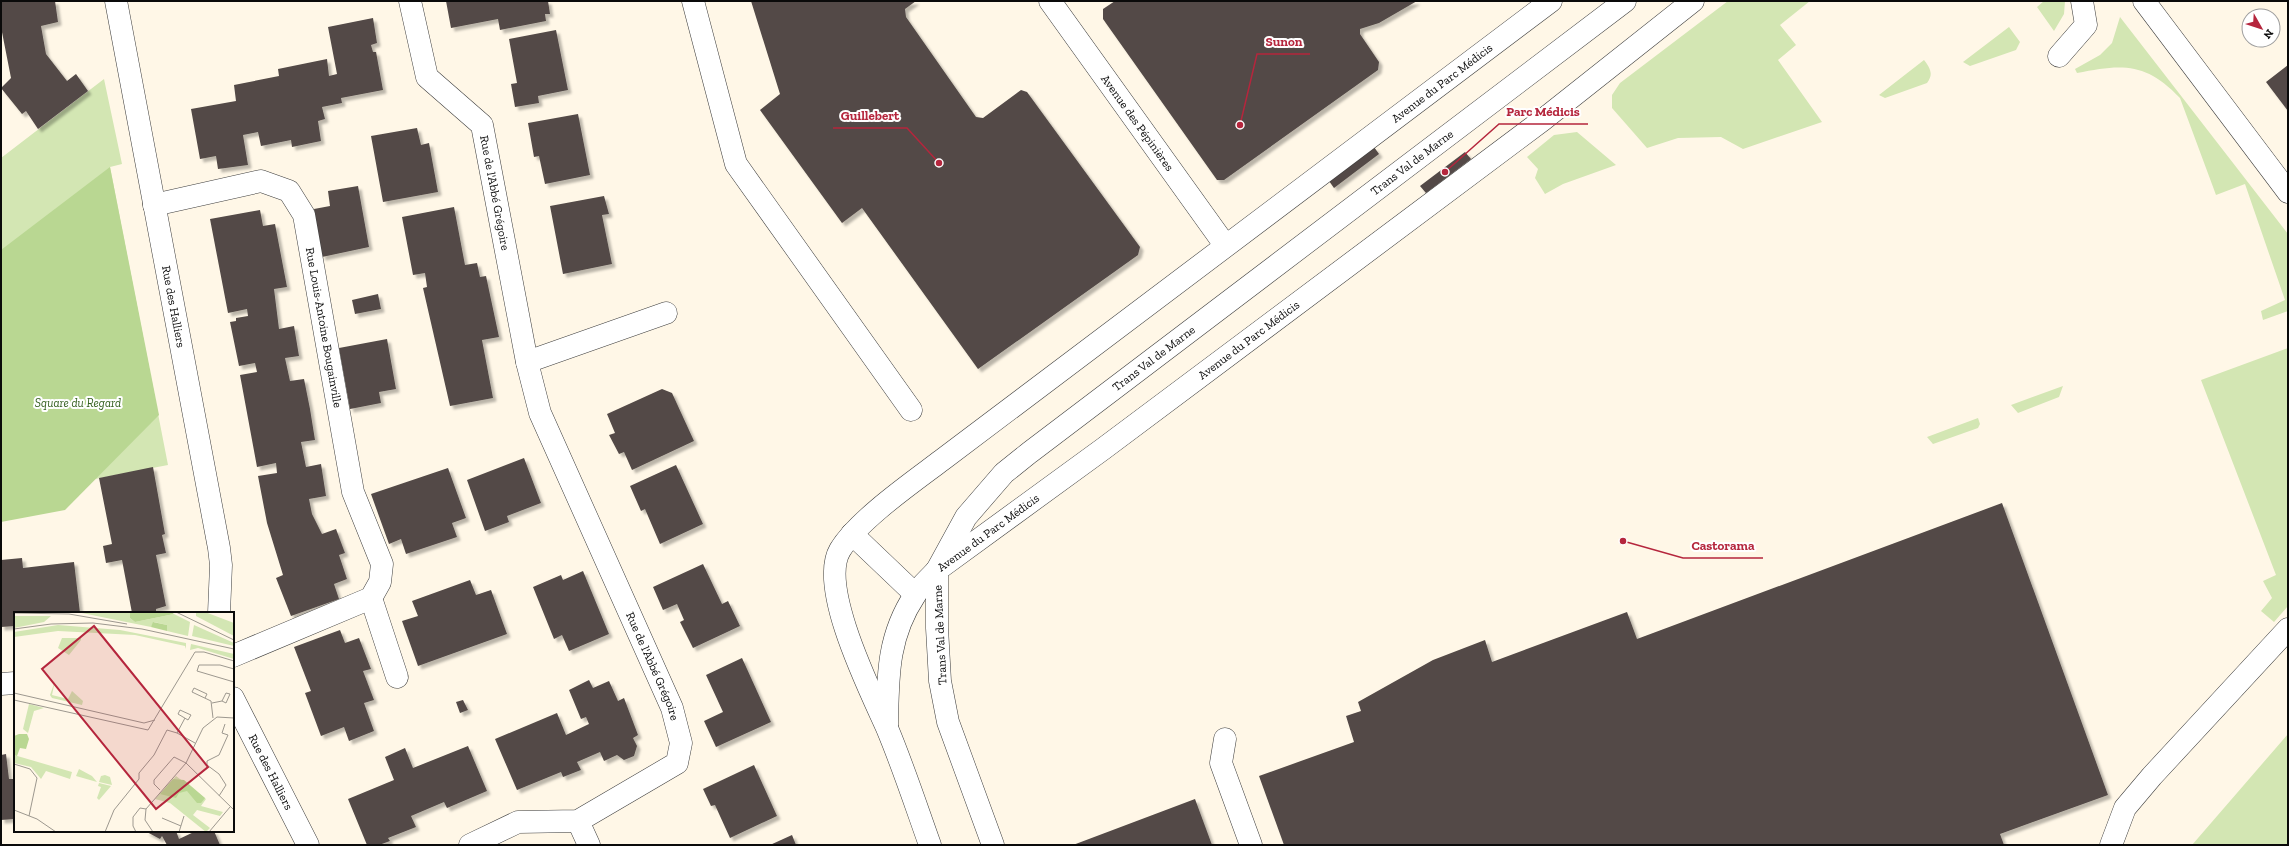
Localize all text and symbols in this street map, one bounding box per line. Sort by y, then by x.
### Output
north arrow [2241,8,2281,48]
text: N [2260,27,2276,42]
callout: Sunon [1257,29,1310,54]
text: Sunon [1265,34,1303,49]
street label: Avenue du Parc Médicis [1389,40,1495,126]
street label: Avenue des Pépinières [1098,72,1177,174]
callout: Parc Médicis [1499,99,1588,124]
callout: Guillebert [833,103,907,128]
text: Parc Médicis [1506,104,1580,119]
text: Guillebert [841,108,900,123]
street label: Trans Val de Marne [1368,127,1456,198]
street label: Rue de l'Abbé Grégoire [477,134,513,252]
street label: Rue Louis-Antoine Bougainville [303,246,345,409]
street label: Rue des Halliers [159,264,188,349]
street label: Avenue du Parc Médicis [1195,298,1302,382]
street label: Trans Val de Marne [1110,322,1198,394]
park label: Square du Regard [35,396,121,410]
street label: Avenue du Parc Médicis [935,491,1042,574]
callout: Castorama [1683,533,1763,558]
text: Castorama [1691,538,1755,553]
street label: Trans Val de Marne [930,584,950,685]
street label: Rue de l'Abbé Grégoire [623,610,682,722]
inset map [14,612,234,832]
street label: Rue des Halliers [246,732,296,812]

